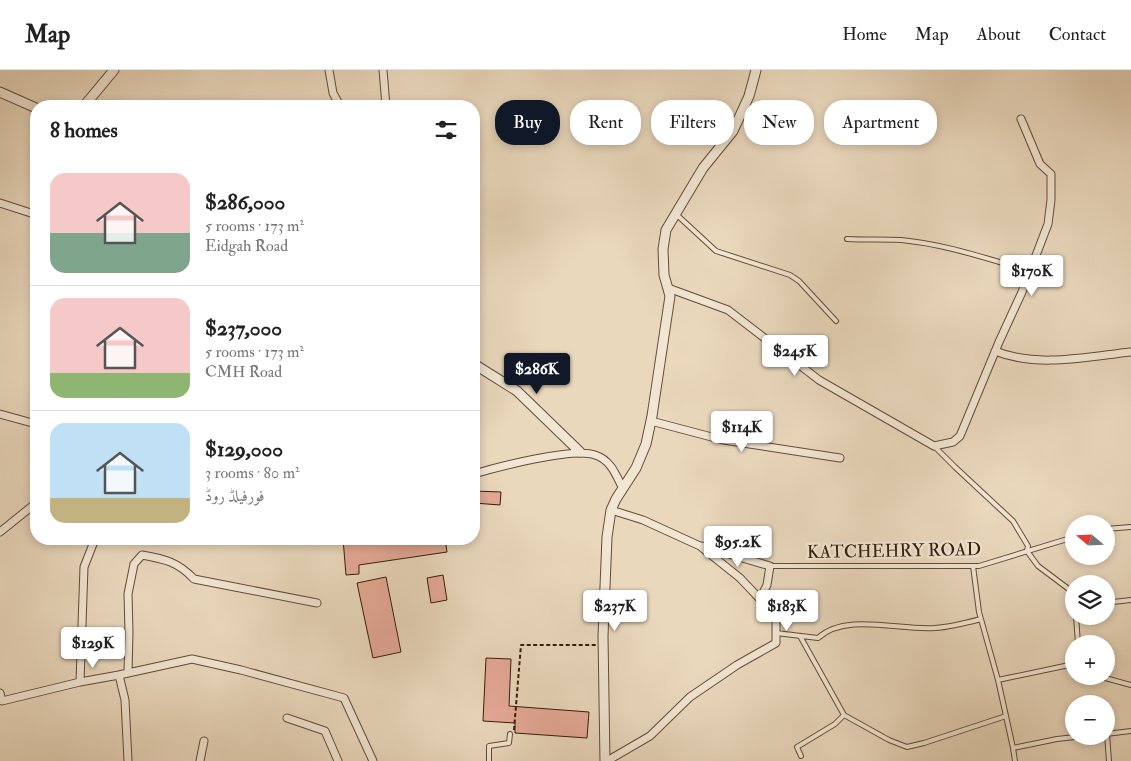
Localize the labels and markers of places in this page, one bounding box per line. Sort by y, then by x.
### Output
pin: $170K [997,254,1067,297]
pin: $245K [760,334,830,377]
pin: $286K [502,352,572,395]
pin: $114K [707,410,777,453]
pin: $95.2K [697,526,779,568]
pin: $237K [580,590,650,632]
pin: $183K [752,590,822,632]
pin: $129K [58,626,128,669]

